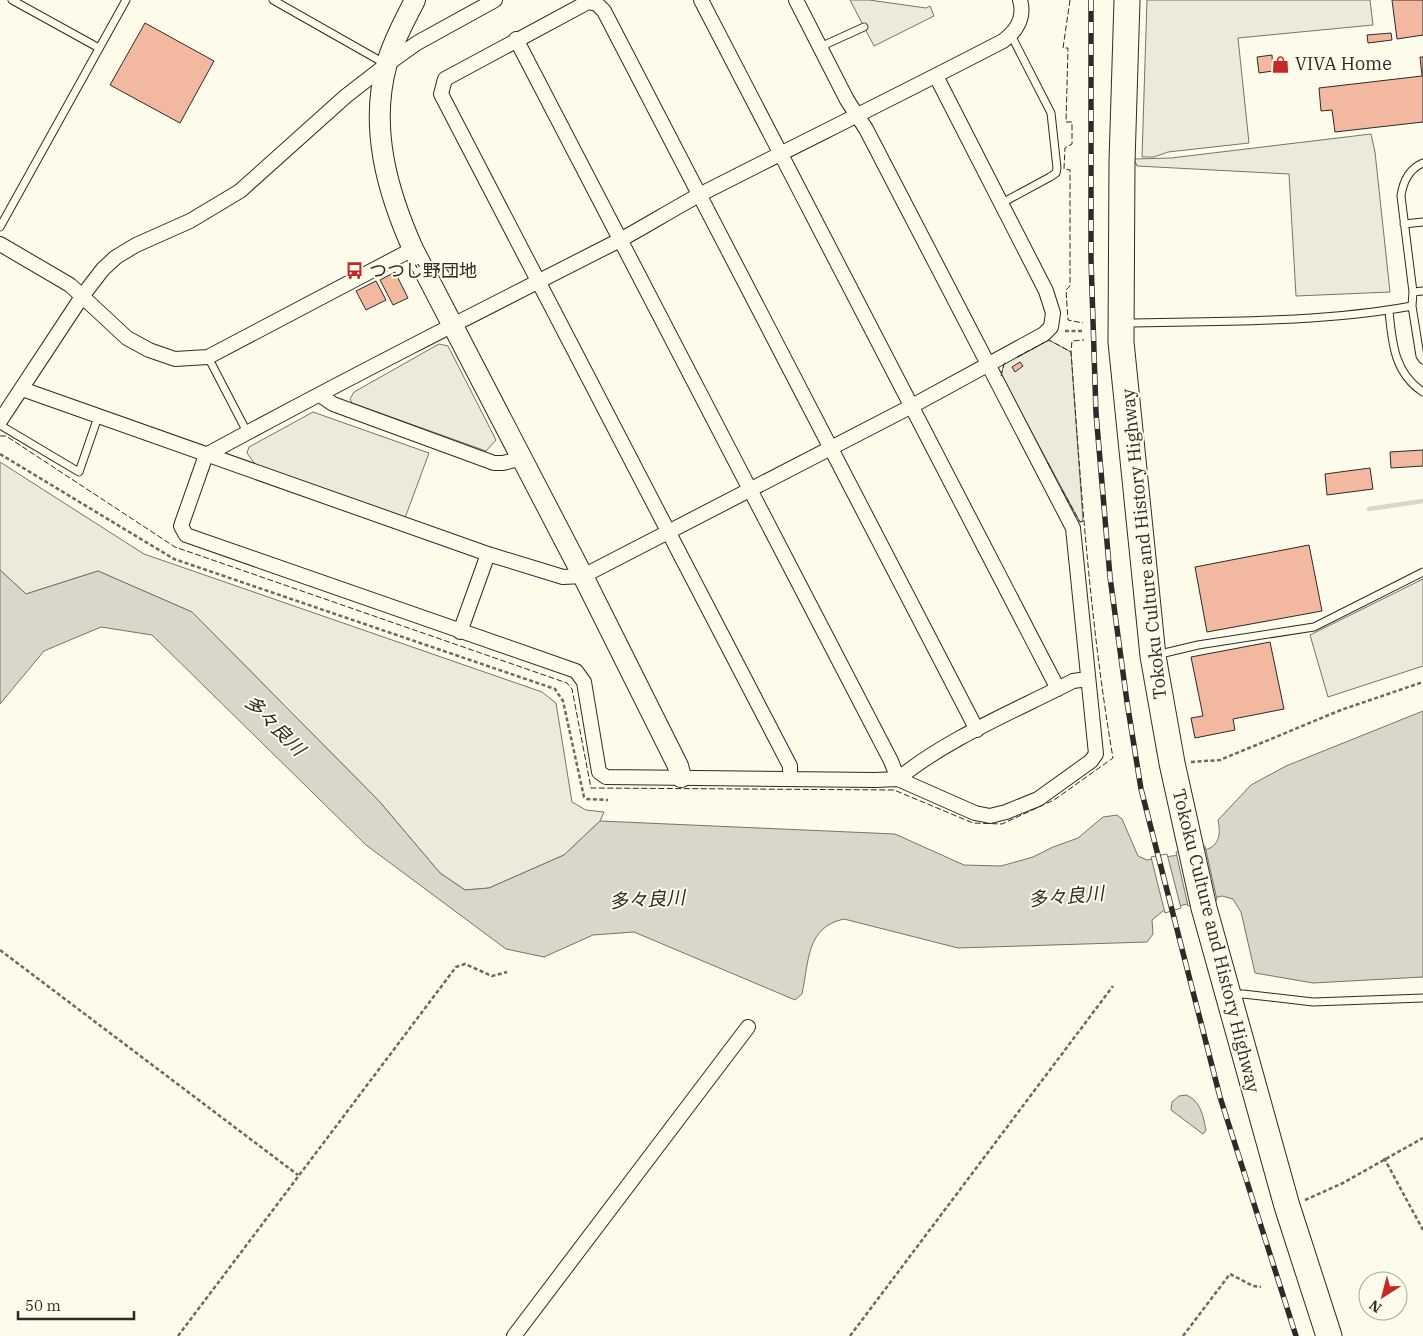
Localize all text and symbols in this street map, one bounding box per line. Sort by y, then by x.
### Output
place label: VIVA Home [1295,52,1392,75]
shop icon: VIVA Home [1271,54,1291,74]
place label: つつじ野団地 [369,259,477,282]
bus stop icon: つつじ野団地 [345,261,365,281]
street label: Tokoku Culture and History Highway [1116,387,1171,700]
water label: 多々良川 [240,690,312,762]
street label: Tokoku Culture and History Highway [1168,787,1265,1095]
water label: 多々良川 [1027,881,1107,911]
water label: 多々良川 [608,885,688,913]
north arrow [1358,1271,1408,1321]
scale bar [18,1288,134,1320]
text: 50 m [25,1296,61,1315]
text: N [1366,1296,1385,1317]

